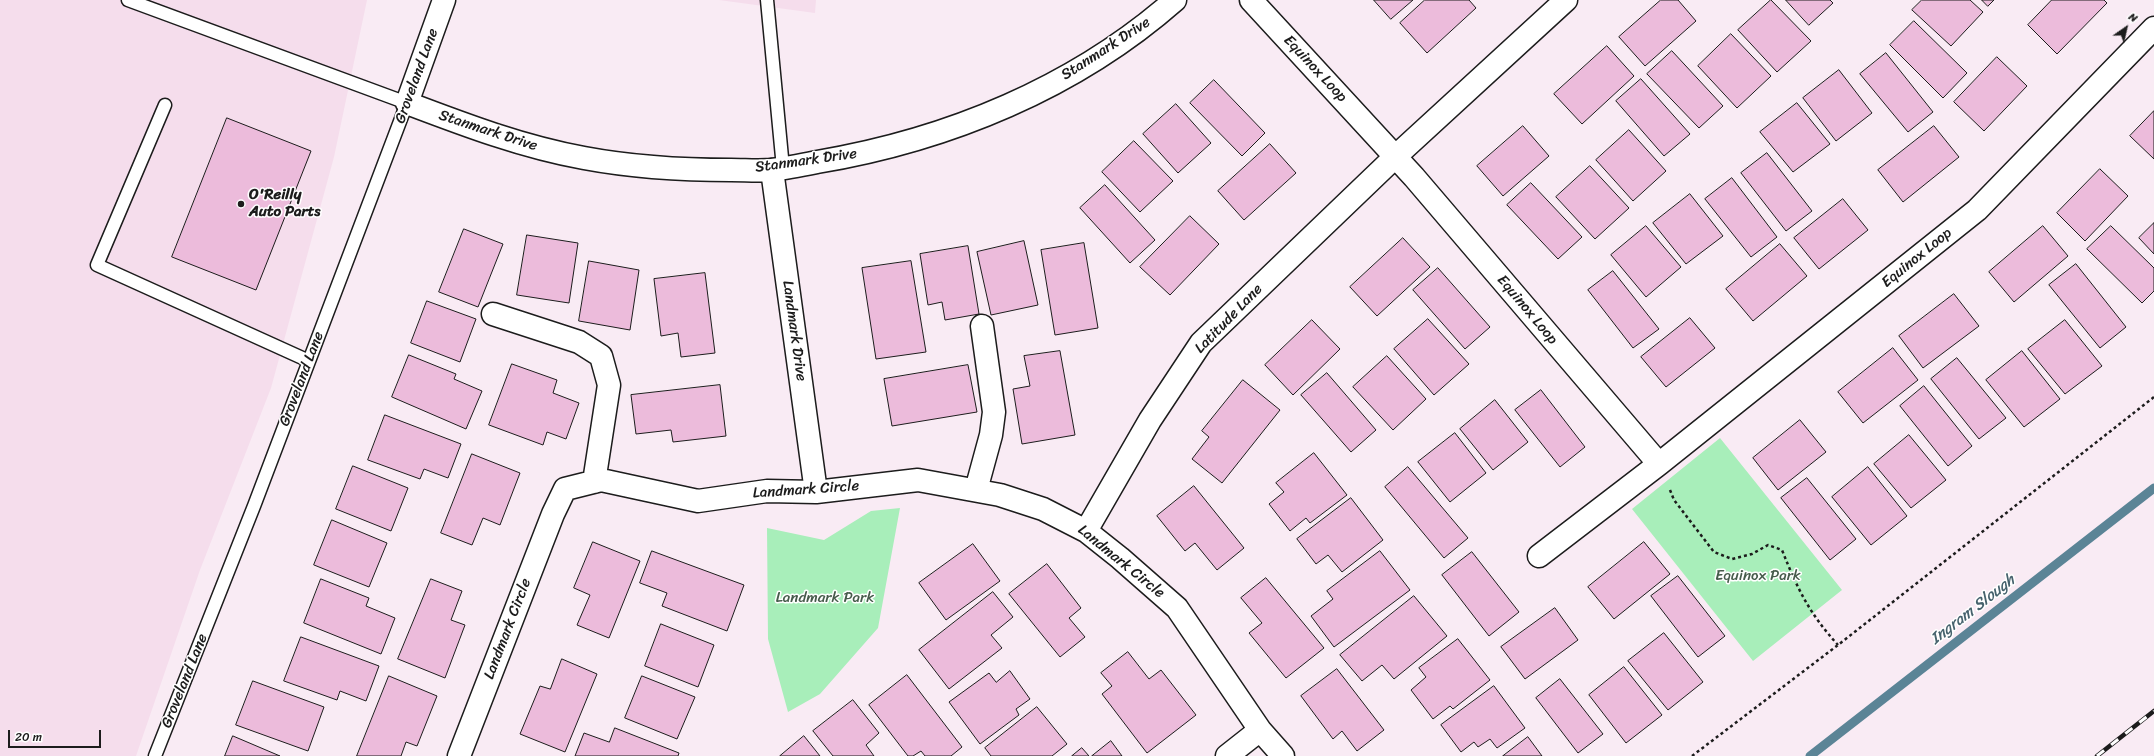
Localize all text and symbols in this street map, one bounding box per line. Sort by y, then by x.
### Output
north arrow [2106,8,2146,48]
text: N [2125,8,2141,28]
street label: Stanmark Drive [1058,14,1154,84]
street label: Groveland Lane [391,26,443,126]
street label: Equinox Loop [1279,32,1351,106]
street label: Stanmark Drive [436,107,540,155]
street label: Stanmark Drive [754,145,858,177]
place label: O'Reilly Auto Parts [249,186,320,221]
marker: O'Reilly Auto Parts [236,199,246,209]
street label: Equinox Loop [1878,224,1956,292]
street label: Equinox Loop [1493,272,1561,348]
street label: Landmark Drive [778,280,810,382]
street label: Latitude Lane [1191,281,1267,357]
street label: Groveland Lane [276,329,328,429]
street label: Landmark Circle [752,477,860,503]
street label: Landmark Circle [1074,521,1168,603]
park label: Equinox Park [1715,567,1801,585]
water label: Ingram Slough [1927,571,2019,649]
street label: Landmark Circle [480,576,536,682]
park label: Landmark Park [776,589,874,607]
street label: Groveland Lane [158,631,212,731]
scale bar [10,722,103,748]
text: 20 m [15,726,42,748]

